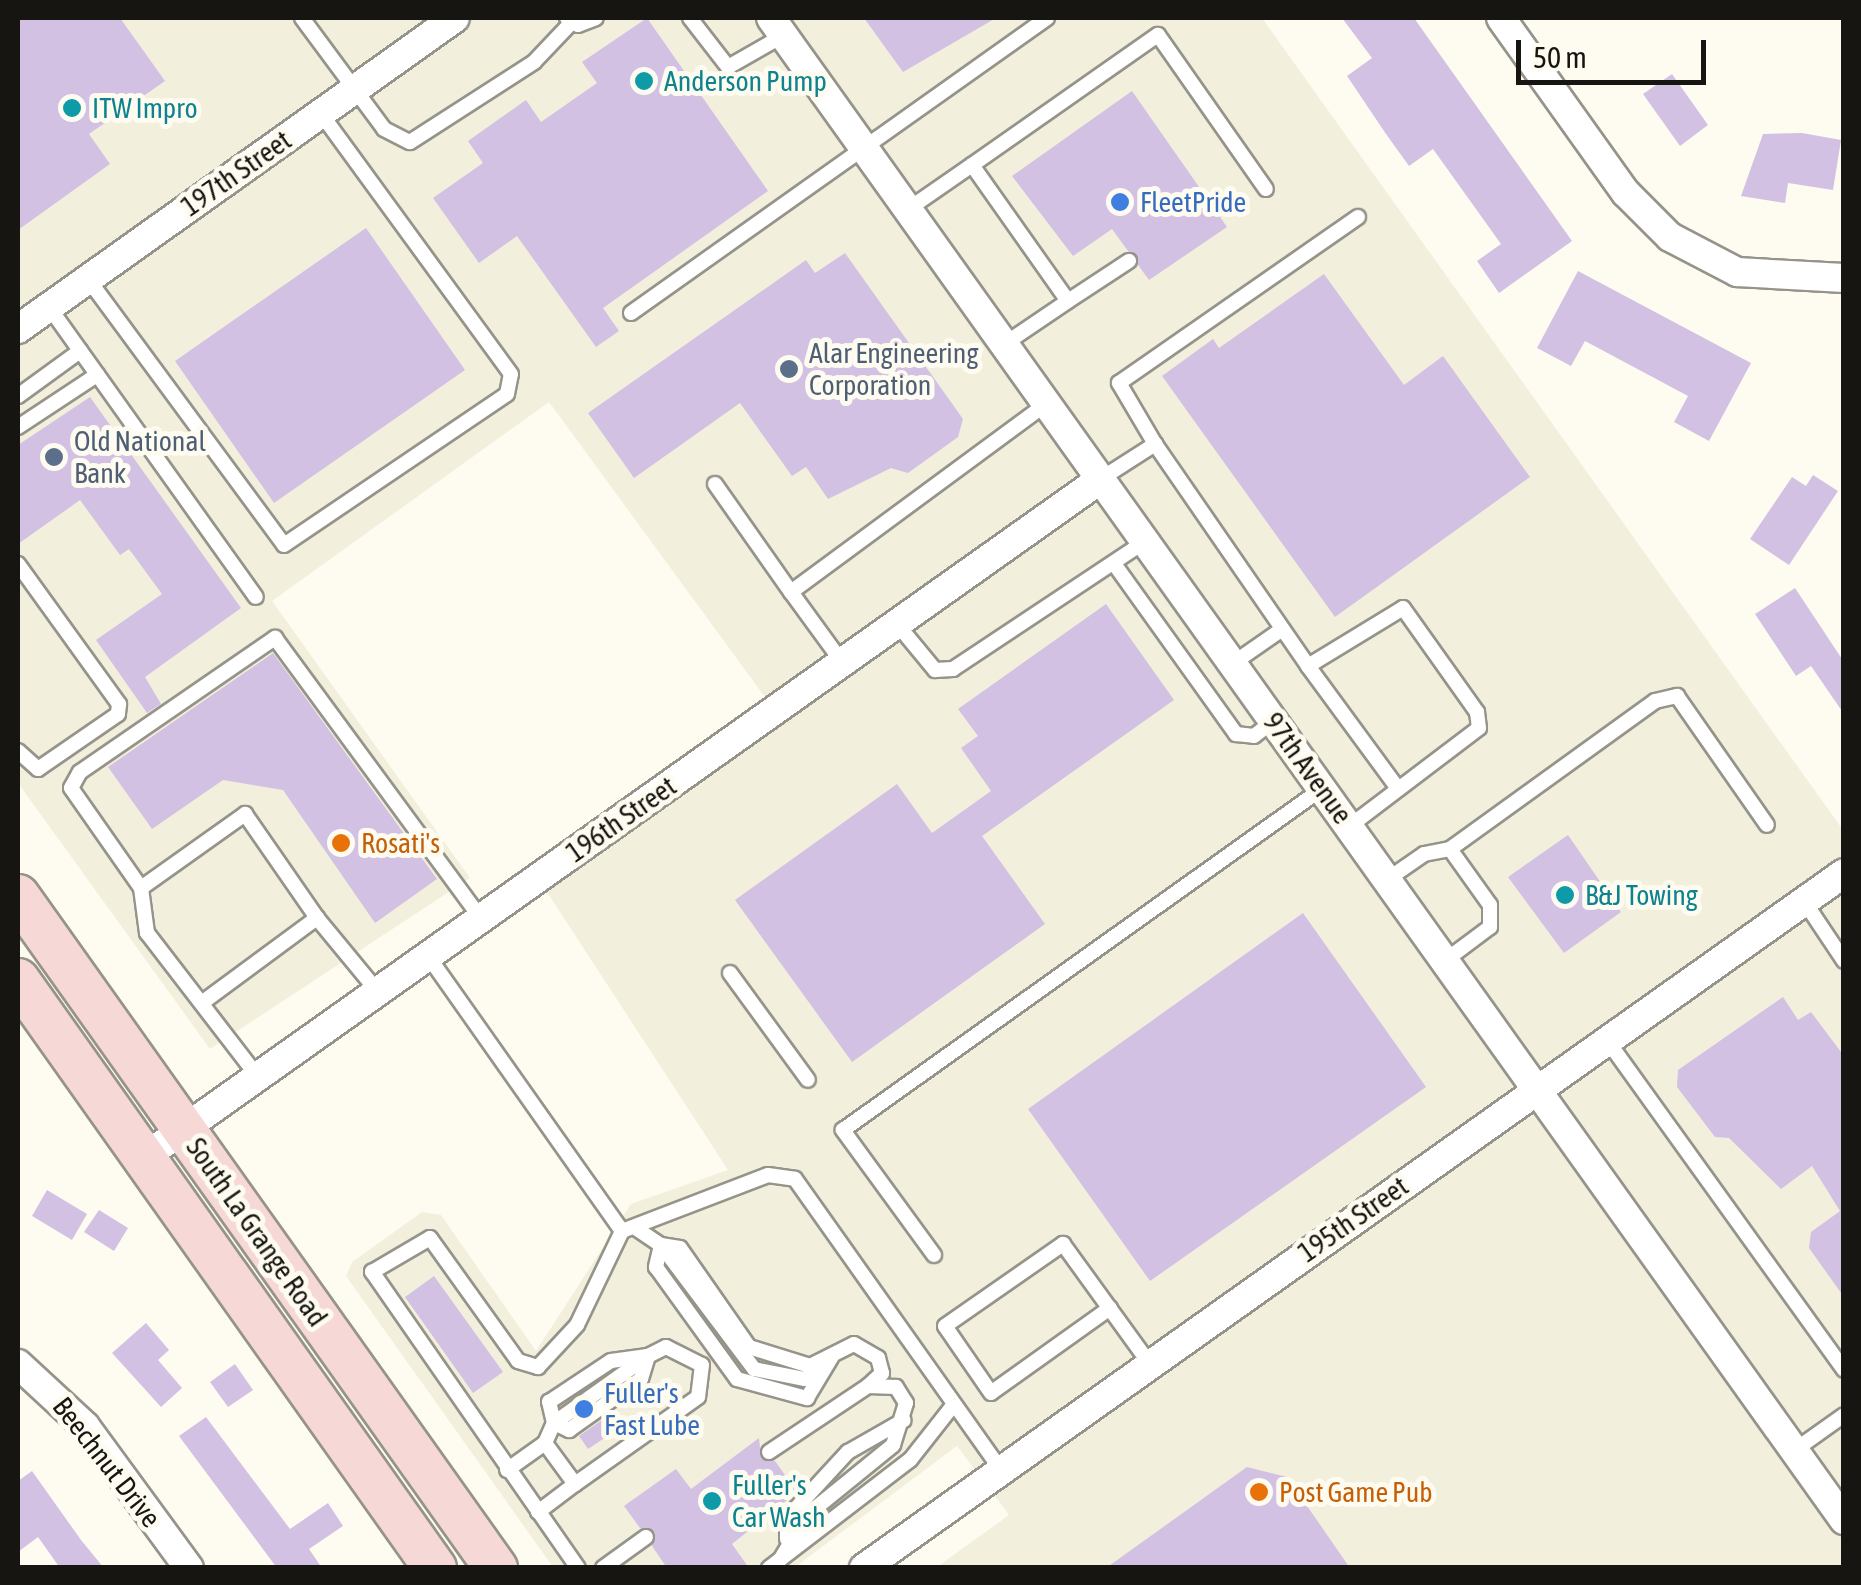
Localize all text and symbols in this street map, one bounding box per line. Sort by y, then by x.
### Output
scale bar [1521,20,1711,82]
text: 50 m [1533,40,1587,74]
place label: Anderson Pump [664,64,827,98]
marker: Anderson Pump [633,70,655,92]
place label: ITW Impro [92,91,198,125]
marker: ITW Impro [61,97,83,119]
street label: 197th Street [175,123,297,223]
place label: FleetPride [1140,185,1246,219]
marker: FleetPride [1109,191,1131,213]
place label: Alar Engineering Corporation [809,336,978,402]
marker: Alar Engineering Corporation [778,358,800,380]
place label: Old National Bank [74,424,206,490]
marker: Old National Bank [43,446,65,468]
street label: 97th Avenue [1256,706,1360,830]
street label: 196th Street [560,769,682,869]
place label: Rosati's [361,826,440,860]
marker: Rosati's [330,832,352,854]
place label: B&J Towing [1585,878,1698,912]
marker: B&J Towing [1554,884,1576,906]
street label: South La Grange Road [180,1131,334,1333]
street label: 195th Street [1292,1169,1414,1269]
place label: Fuller's Fast Lube [604,1376,700,1442]
street label: Beechnut Drive [46,1390,168,1534]
marker: Fuller's Fast Lube [573,1398,595,1420]
place label: Fuller's Car Wash [732,1468,826,1534]
place label: Post Game Pub [1279,1475,1432,1509]
marker: Post Game Pub [1248,1481,1270,1503]
marker: Fuller's Car Wash [701,1490,723,1512]

